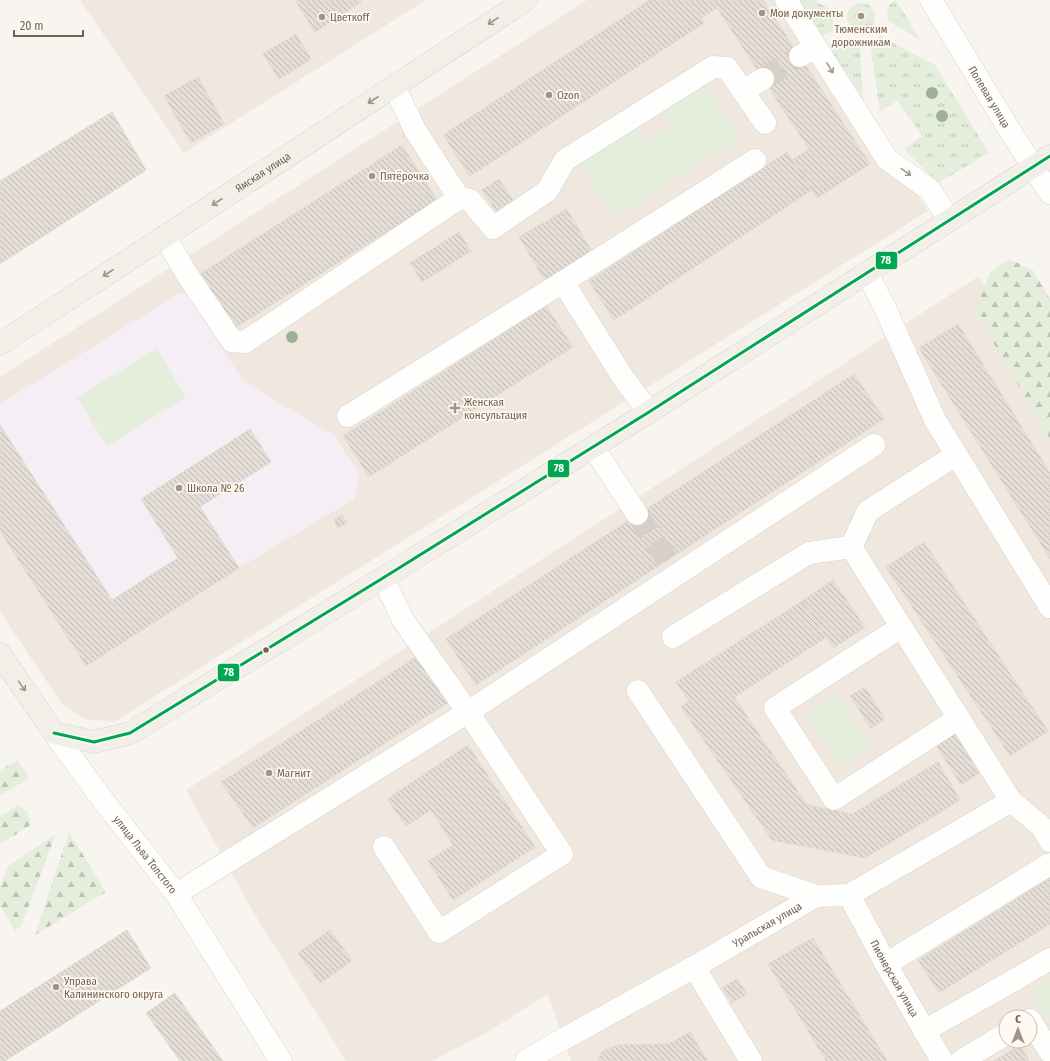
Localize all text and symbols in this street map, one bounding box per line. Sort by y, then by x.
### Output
place label: Мои документы [770,7,843,20]
marker: Мои документы [757,8,767,18]
place label: Цветкоff [330,11,370,24]
marker: Тюменским дорожникам [856,11,866,21]
scale bar [14,12,83,38]
marker: Цветкоff [317,12,327,22]
one-way arrow [487,18,499,26]
text: 20 m [20,19,44,33]
place label: Тюменским дорожникам [832,23,891,49]
one-way arrow [826,62,834,73]
street label: Полевая улица [965,64,1013,130]
place label: Ozon [557,89,580,102]
marker: Ozon [544,90,554,100]
one-way arrow [368,96,379,104]
street label: Ямская улица [233,150,293,195]
one-way arrow [900,168,911,177]
place label: Пятёрочка [380,170,429,183]
marker: Пятёрочка [367,171,377,181]
one-way arrow [212,198,223,206]
line badge: 78 [875,251,898,270]
text: 78 [881,254,891,267]
one-way arrow [103,269,114,277]
place label: Женская консультация [464,396,527,422]
marker: Женская консультация [449,402,461,414]
line badge: 78 [547,459,570,478]
text: 78 [554,462,564,475]
place label: Школа № 26 [187,482,245,495]
marker: Школа № 26 [174,483,184,493]
unlabelled marker [261,645,271,655]
line badge: 78 [217,663,240,682]
text: 78 [224,666,234,679]
one-way arrow [18,680,26,691]
place label: Магнит [277,767,311,780]
marker: Магнит [264,768,274,778]
street label: улица Льва Толстого [110,813,179,897]
street label: Уральская улица [729,900,804,951]
street label: Пионерская улица [867,938,921,1019]
place label: Управа Калининского округа [63,975,163,1001]
marker: Управа Калининского округа [51,982,61,992]
north arrow [998,1009,1038,1049]
text: С [1015,1013,1021,1026]

